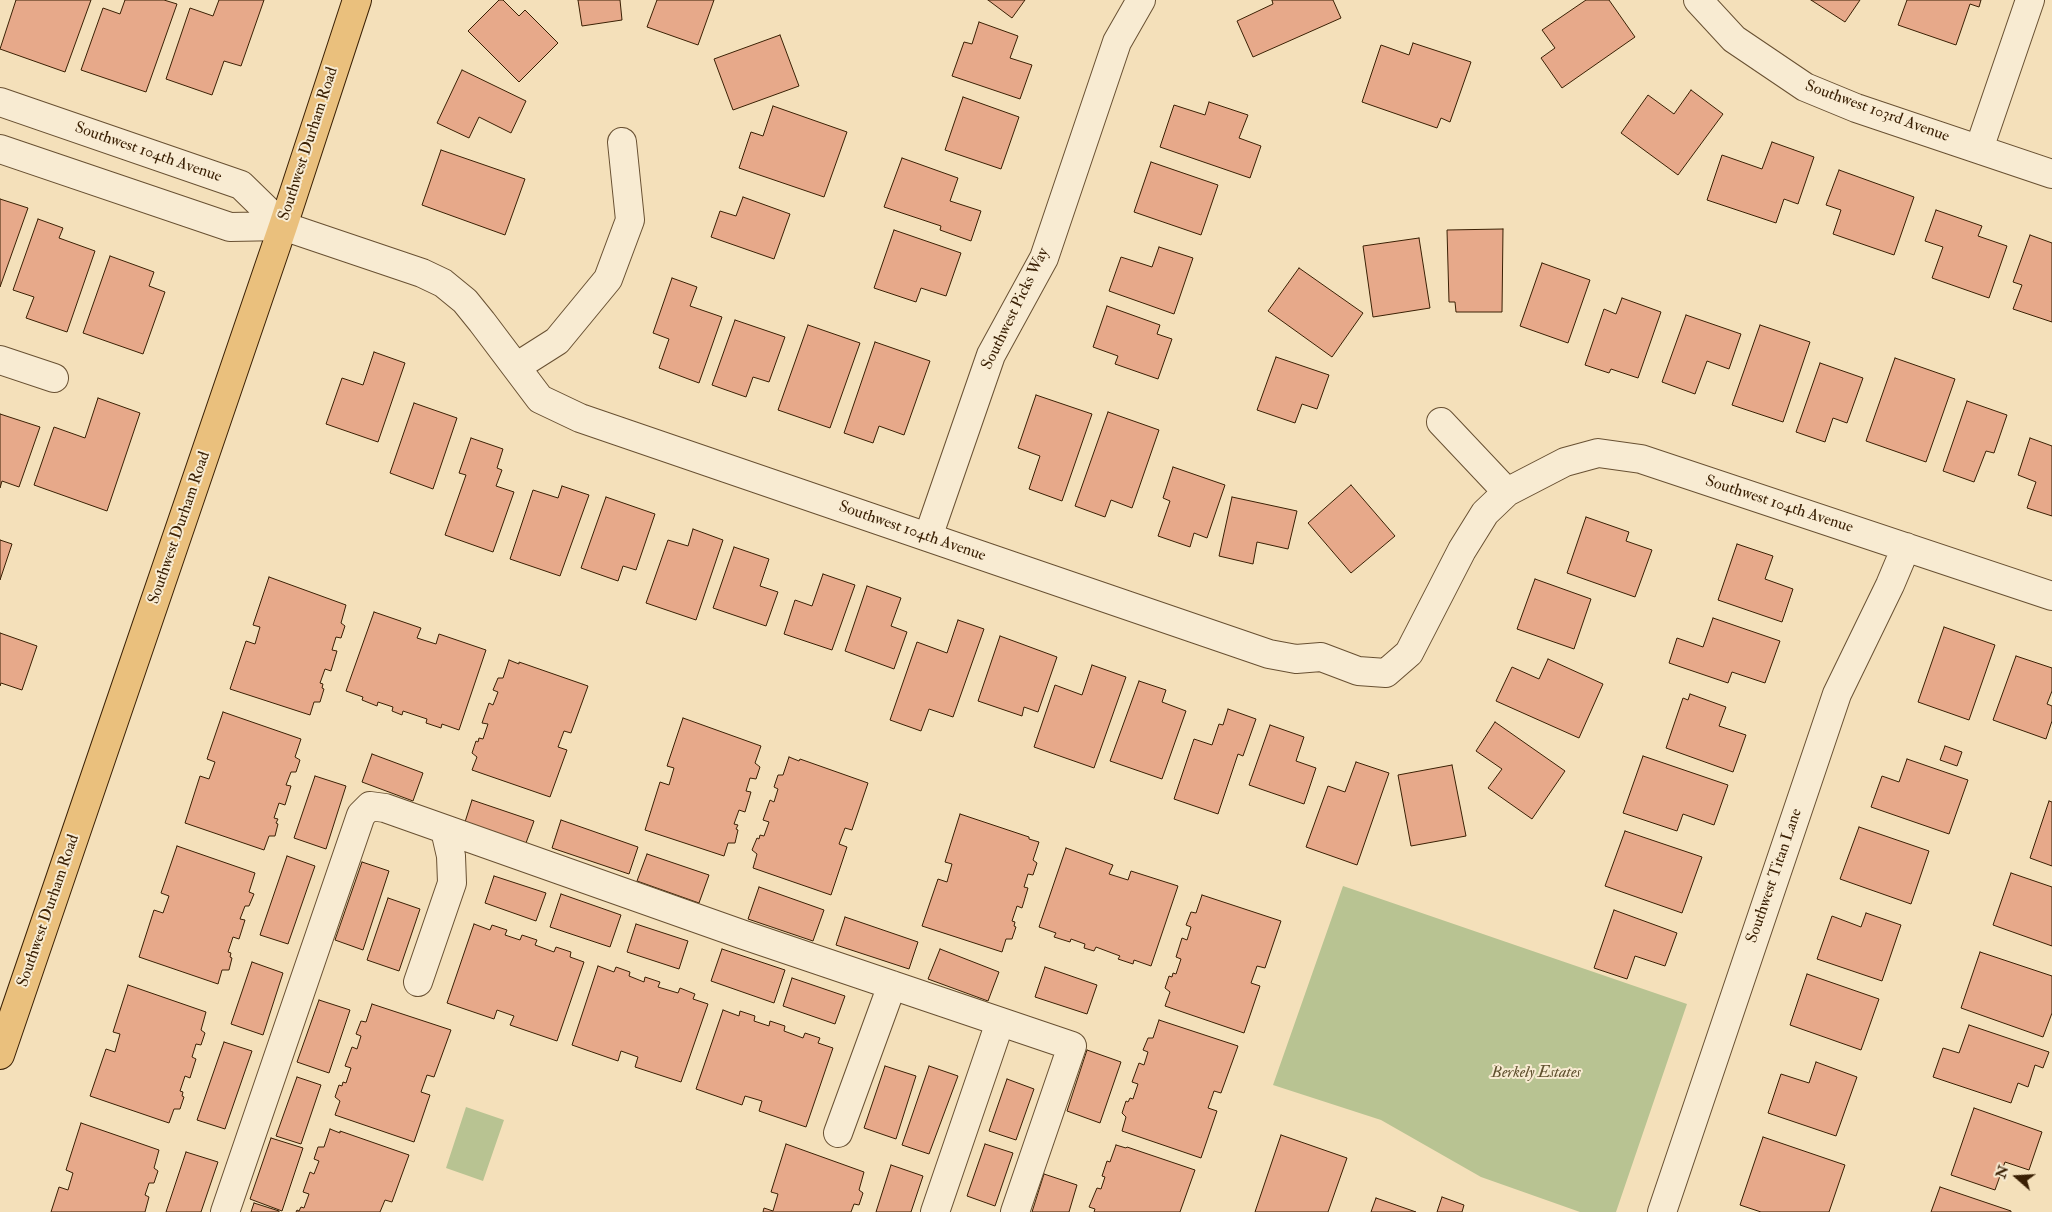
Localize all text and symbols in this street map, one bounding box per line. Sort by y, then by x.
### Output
street label: Southwest Durham Road [275,65,343,223]
street label: Southwest 103rd Avenue [1802,77,1952,147]
street label: Southwest 104th Avenue [72,119,224,187]
street label: Southwest Picks Way [978,245,1054,373]
street label: Southwest Durham Road [145,449,215,607]
street label: Southwest 104th Avenue [1703,472,1855,538]
street label: Southwest 104th Avenue [836,498,988,566]
street label: Southwest Titan Lane [1743,806,1807,946]
street label: Southwest Durham Road [14,832,84,990]
park label: Berkely Estates [1491,1064,1581,1084]
north arrow [1992,1152,2042,1202]
text: N [1992,1163,2012,1181]

